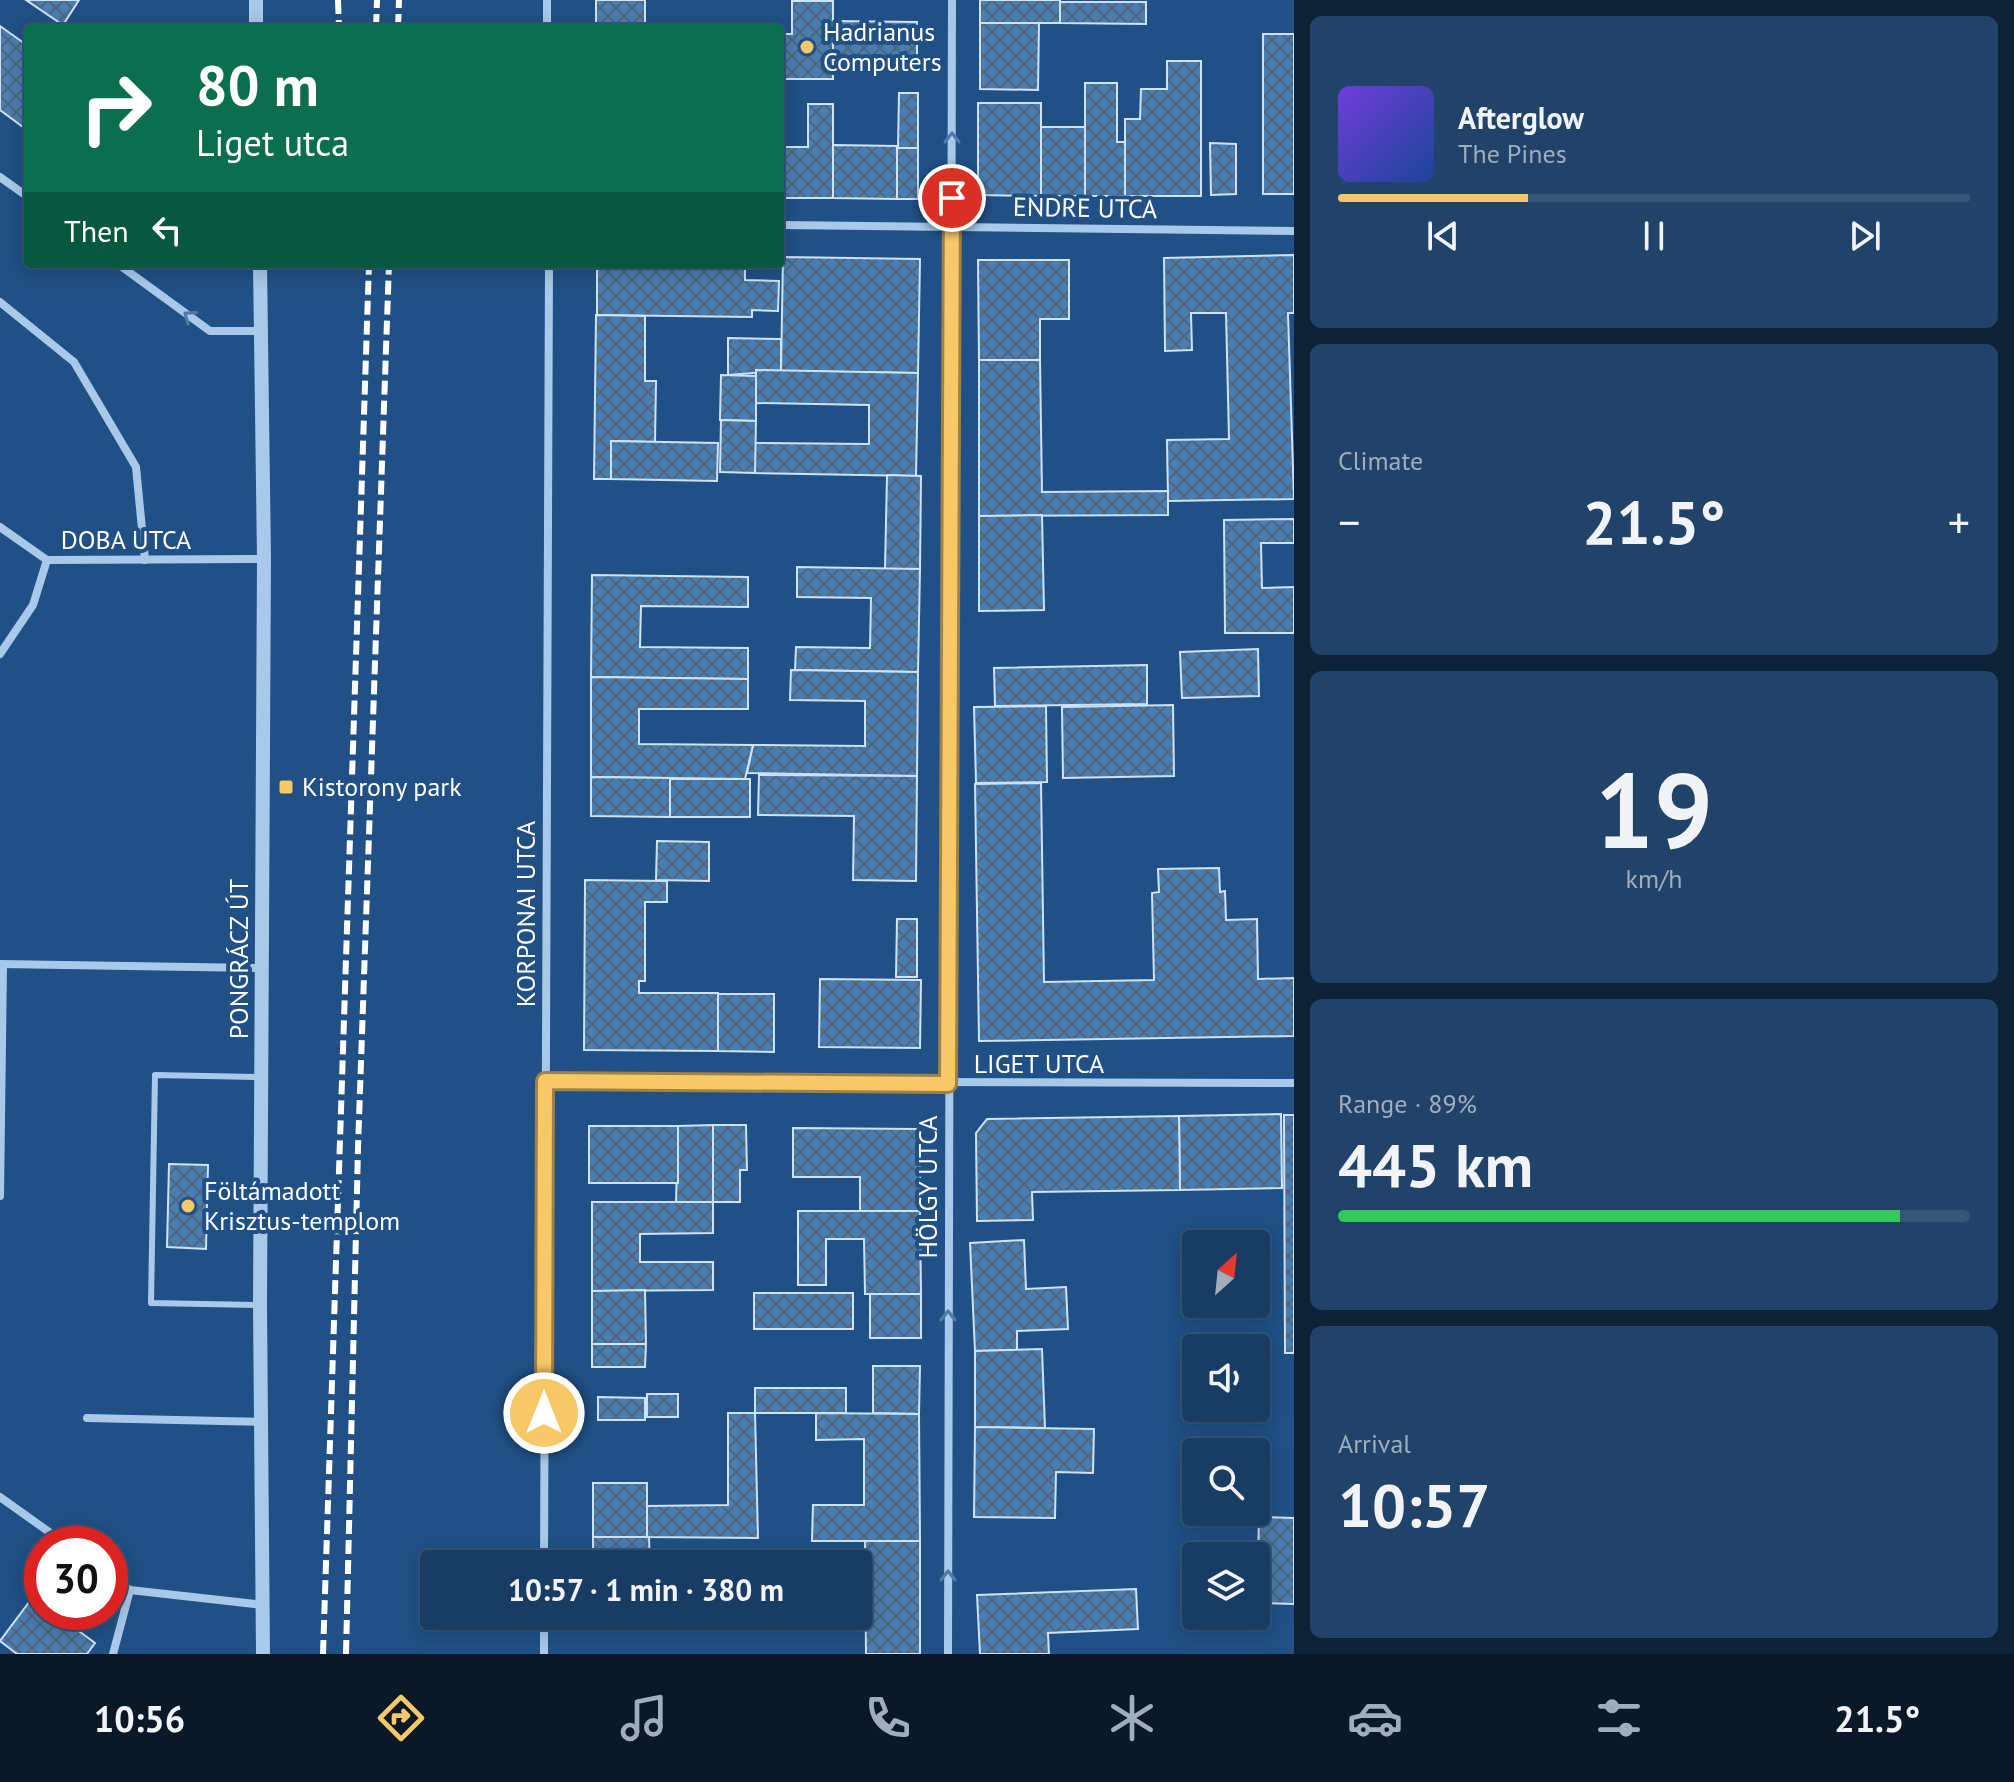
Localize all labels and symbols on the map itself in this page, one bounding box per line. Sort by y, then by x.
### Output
place label: Hadrianus Computers [823,15,942,78]
marker: Hadrianus Computers [798,38,816,56]
one-way arrow [943,131,961,144]
pin [918,164,986,232]
street label: ENDRE UTCA [1013,190,1157,225]
one-way arrow [183,311,197,325]
street label: DOBA UTCA [61,523,191,556]
place label: Kistorony park [302,770,462,803]
marker: Kistorony park [277,778,295,796]
street label: KORPONAI UTCA [509,821,542,1007]
street label: PONGRÁCZ ÚT [222,879,255,1039]
street label: LIGET UTCA [974,1047,1104,1080]
street label: HÖLGY UTCA [911,1115,944,1259]
place label: Föltámadott Krisztus-templom [204,1174,400,1237]
marker: Föltámadott Krisztus-templom [179,1197,197,1215]
north arrow [1182,1230,1270,1318]
one-way arrow [939,1309,957,1322]
position arrow [502,1371,586,1455]
speed limit sign: 30 [24,1526,128,1630]
one-way arrow [939,1569,957,1582]

